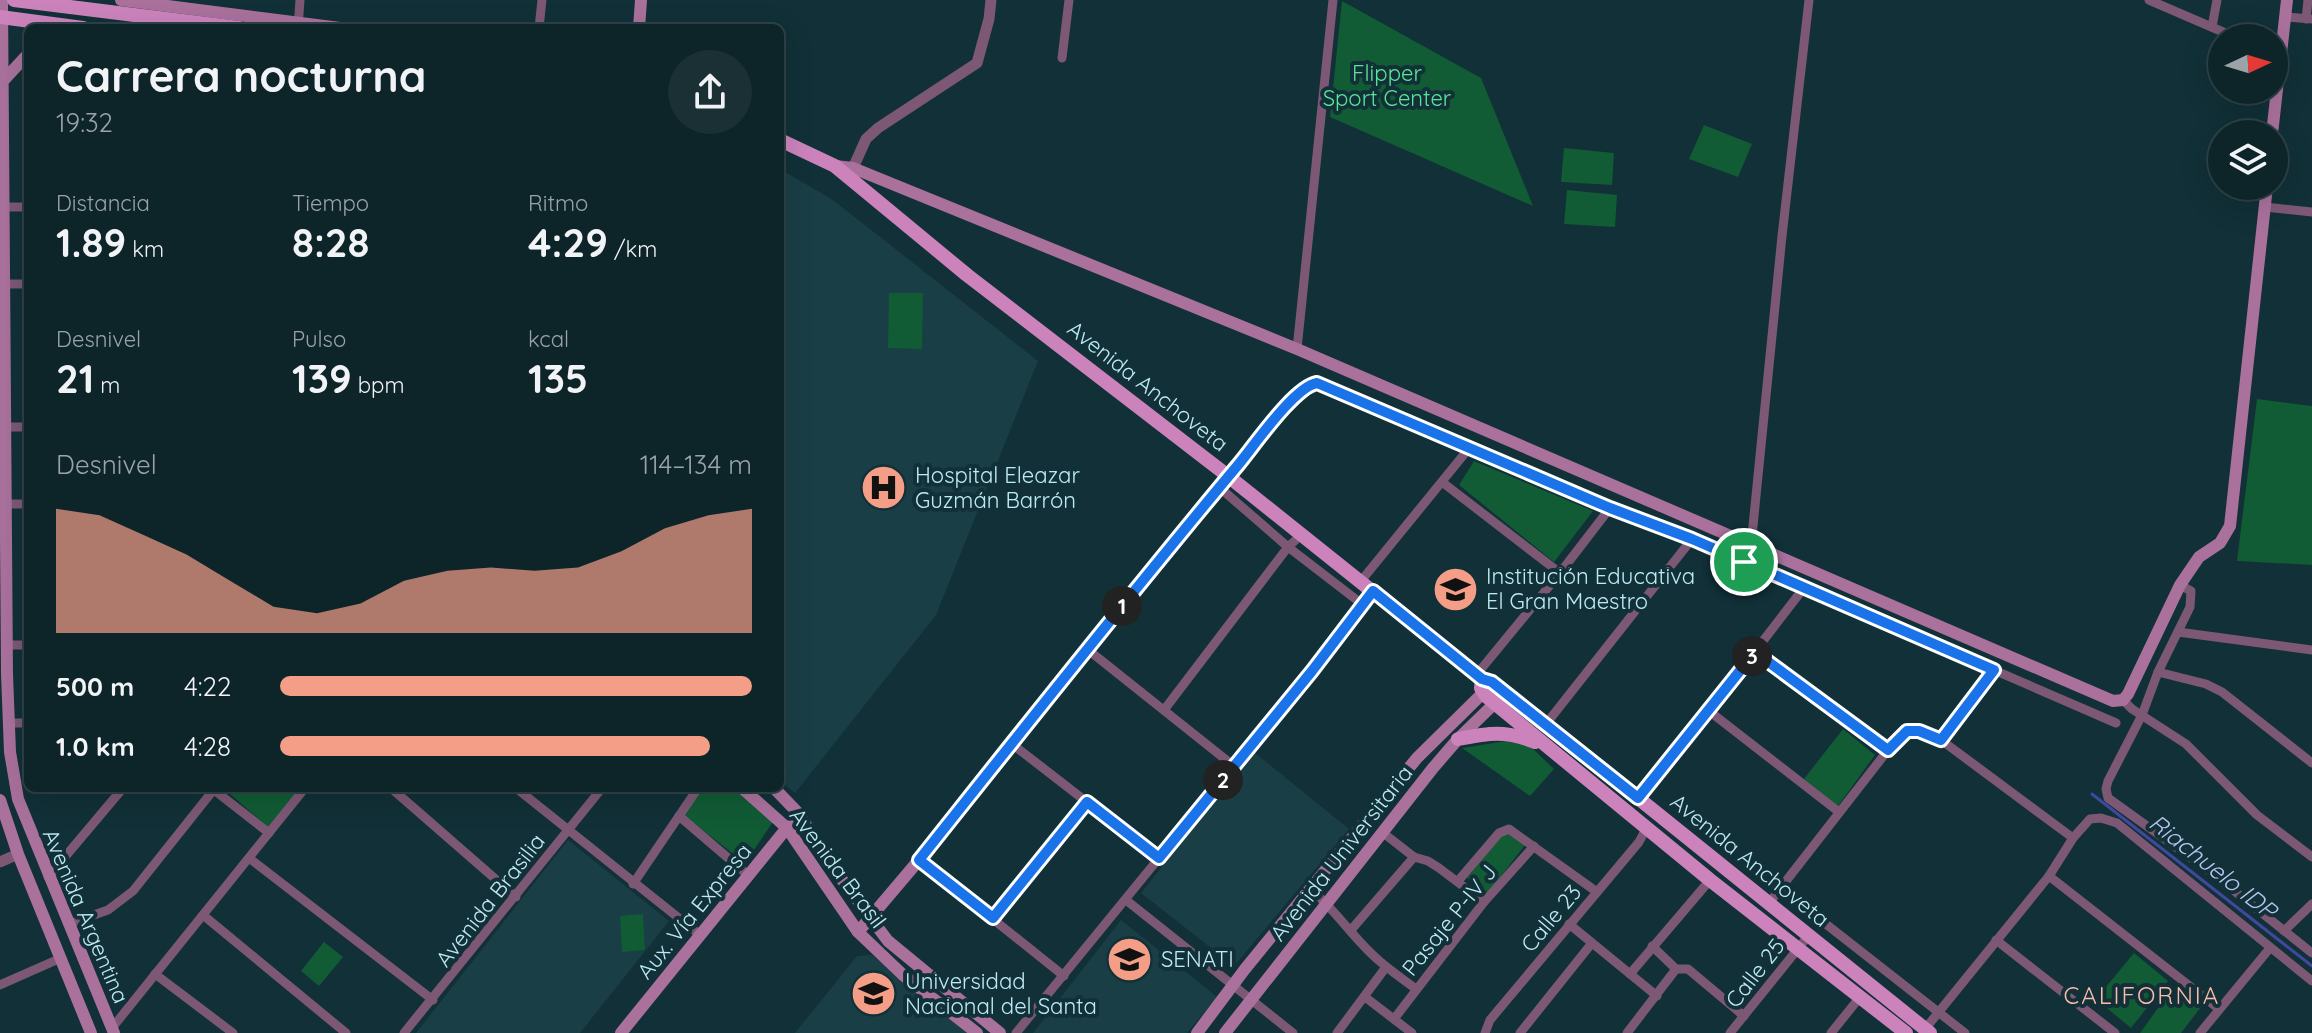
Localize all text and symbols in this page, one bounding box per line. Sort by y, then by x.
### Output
north arrow [2208,24,2288,104]
map controls [2208,24,2288,200]
text: Carrera nocturna [56,48,426,103]
button: share [668,50,752,134]
park label: Flipper Sport Center [1323,59,1452,112]
text: 19:32 [56,106,113,139]
button: layers [2208,120,2288,200]
text: Distancia [56,189,150,217]
text: Tiempo [292,189,369,217]
text: Ritmo [528,189,588,217]
text: 1.89 [56,217,126,267]
text: 8:28 [292,217,370,267]
text: 4:29 [528,217,608,267]
text: km [126,235,164,263]
text: /km [608,235,657,263]
street label: Avenida Anchoveta [1062,314,1234,458]
text: Desnivel [56,325,141,353]
text: Pulso [292,325,346,353]
text: kcal [528,325,569,353]
text: 21 [56,353,94,403]
text: 139 [292,353,352,403]
text: 135 [528,353,588,403]
text: m [94,371,120,399]
text: bpm [352,371,405,399]
text: Desnivel [56,448,157,481]
text: 114–134 m [640,448,752,481]
place label: Hospital Eleazar Guzmán Barrón [915,461,1080,514]
hospital icon: Hospital Eleazar Guzmán Barrón [860,464,908,512]
pin [1710,528,1778,596]
icon: arrive [1722,540,1766,584]
place label: Institución Educativa El Gran Maestro [1486,562,1695,615]
school or university icon: Institución Educativa El Gran Maestro [1431,565,1479,613]
pin: 1 [1102,586,1142,626]
text: 1 [1118,592,1126,620]
pin: 3 [1732,636,1772,676]
text: 3 [1746,642,1758,670]
text: 500 m [56,670,134,703]
text: 4:22 [184,670,231,703]
text: 1.0 km [56,730,135,763]
text: 4:28 [184,730,231,763]
street label: Avenida Universitaria [1264,759,1418,947]
pin: 2 [1203,760,1243,800]
text: 2 [1217,766,1229,794]
street label: Avenida Anchoveta [1665,787,1835,933]
street label: Avenida Brasil [784,802,892,934]
water label: Riachuelo IDP [2144,807,2285,927]
street label: Avenida Argentina [37,825,135,1007]
street label: Avenida Brasilia [429,828,551,972]
street label: Aux. Vía Expresa [631,837,757,985]
street label: Pasaje P-IV J [1396,859,1502,981]
street label: Calle 23 [1515,878,1587,958]
street label: Calle 25 [1719,933,1791,1013]
school or university icon: SENATI [1106,935,1154,983]
place label: SENATI [1161,945,1234,973]
place label: Universidad Nacional del Santa [905,967,1097,1020]
school or university icon: Universidad Nacional del Santa [850,970,898,1018]
district label: CALIFORNIA [2064,980,2220,1010]

